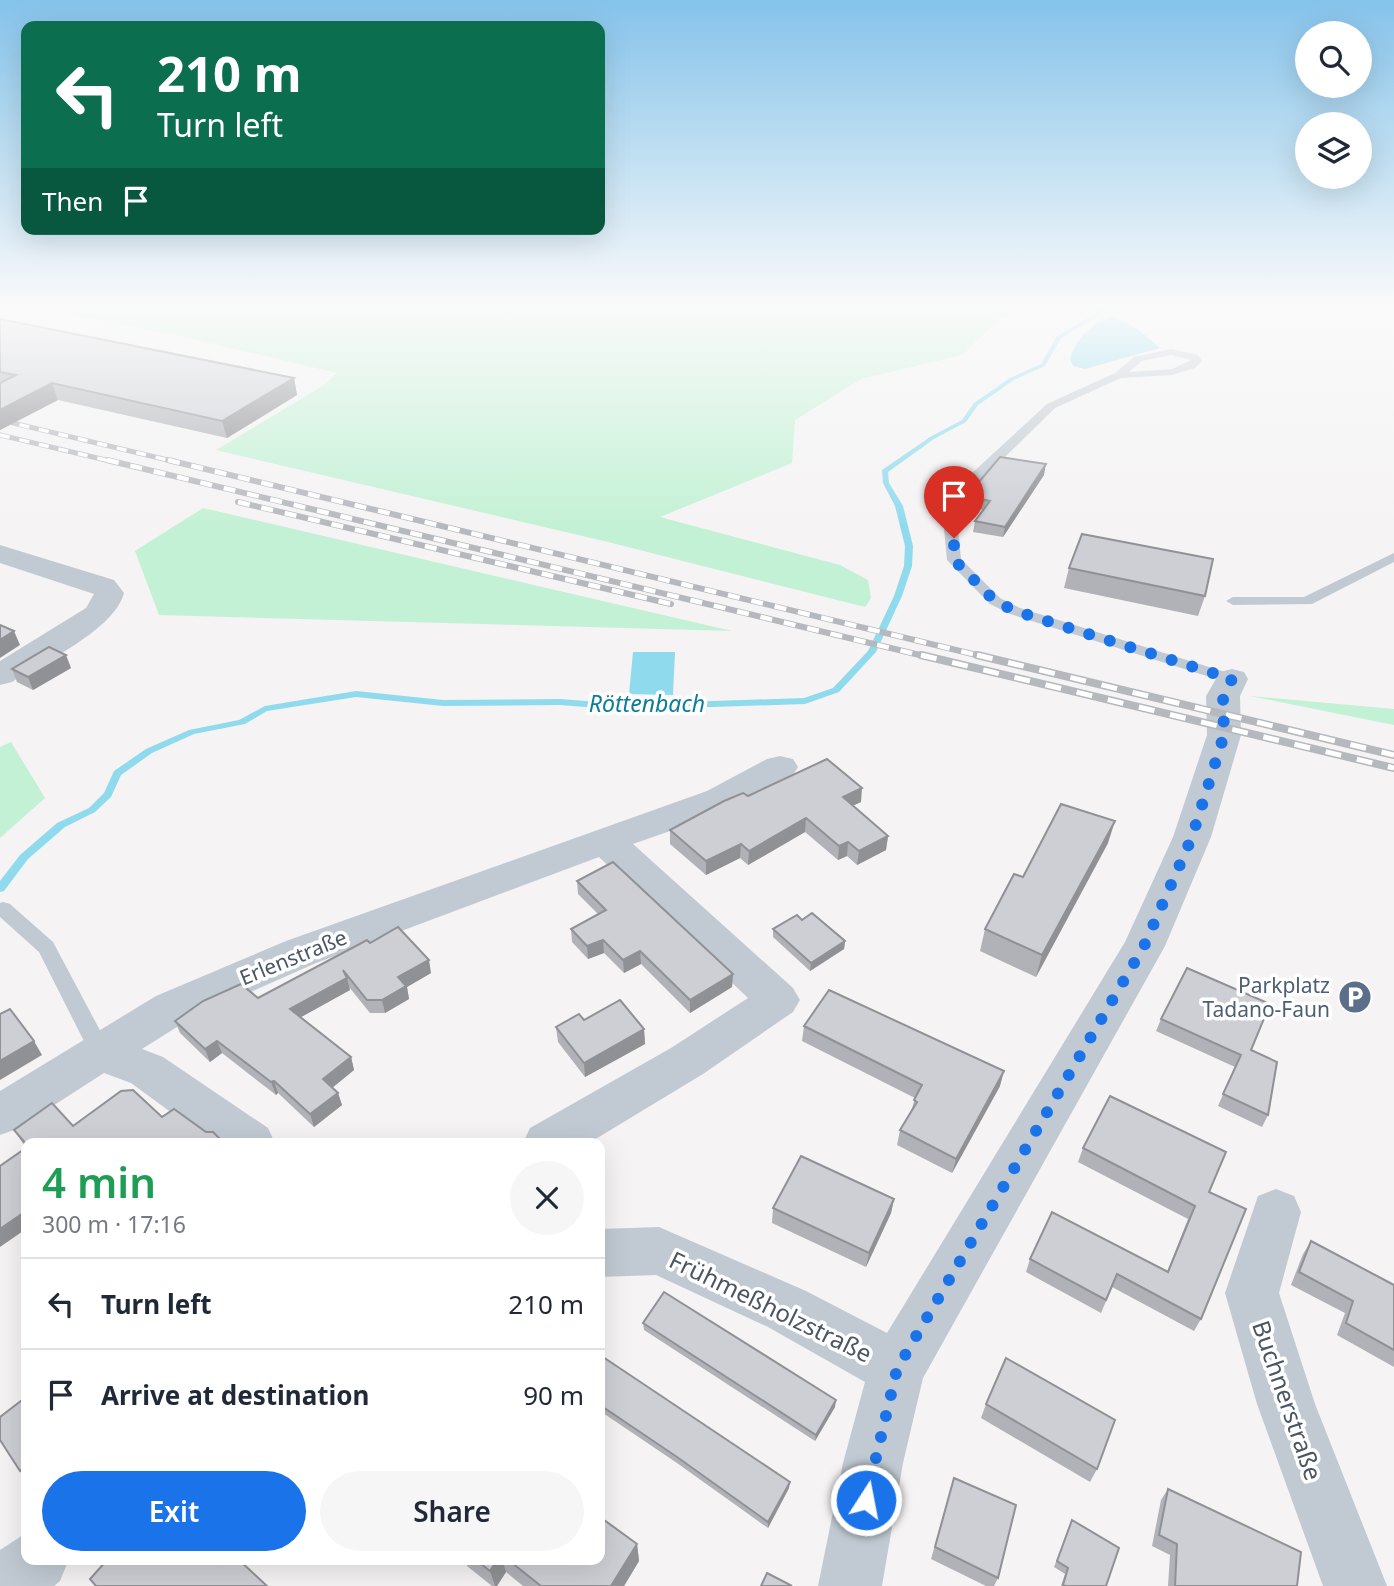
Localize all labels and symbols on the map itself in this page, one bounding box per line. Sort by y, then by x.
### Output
pin [924,466,984,538]
water label: Röttenbach [589,687,705,719]
street label: Erlenstraße [235,923,351,991]
place label: Parkplatz Tadano-Faun [1202,971,1330,1023]
parking icon: Parkplatz Tadano-Faun [1336,978,1374,1016]
street label: Frühmeßholzstraße [664,1243,878,1369]
street label: Buchnerstraße [1245,1316,1331,1484]
position arrow [829,1463,903,1537]

